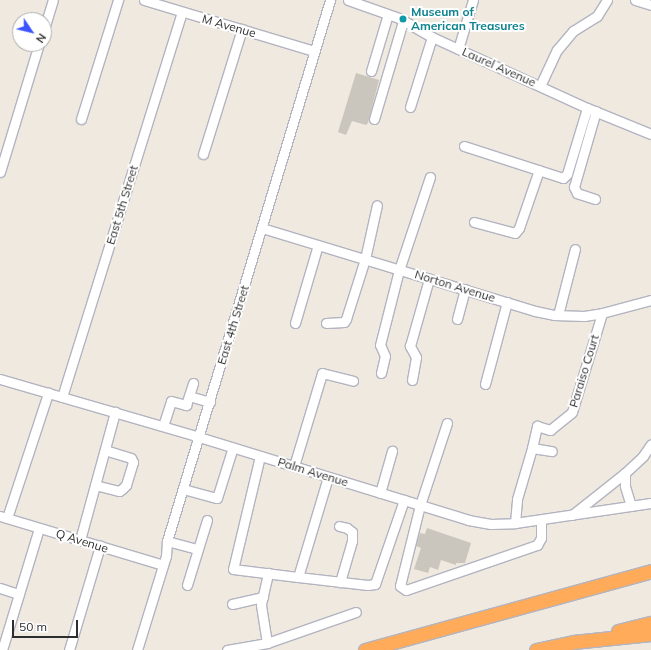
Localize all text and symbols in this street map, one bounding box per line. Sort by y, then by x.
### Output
place label: Museum of American Treasures [411,5,525,33]
street label: M Avenue [200,11,258,41]
north arrow [12,12,52,52]
marker: Museum of American Treasures [398,14,408,24]
text: N [33,31,49,46]
street label: Laurel Avenue [460,44,538,90]
street label: East 5th Street [103,164,141,246]
street label: Norton Avenue [413,267,497,305]
street label: East 4th Street [214,284,252,366]
street label: Paraiso Court [566,333,602,409]
street label: Palm Avenue [276,454,350,490]
street label: Q Avenue [54,526,110,556]
scale bar [14,612,80,638]
text: 50 m [19,619,47,634]

